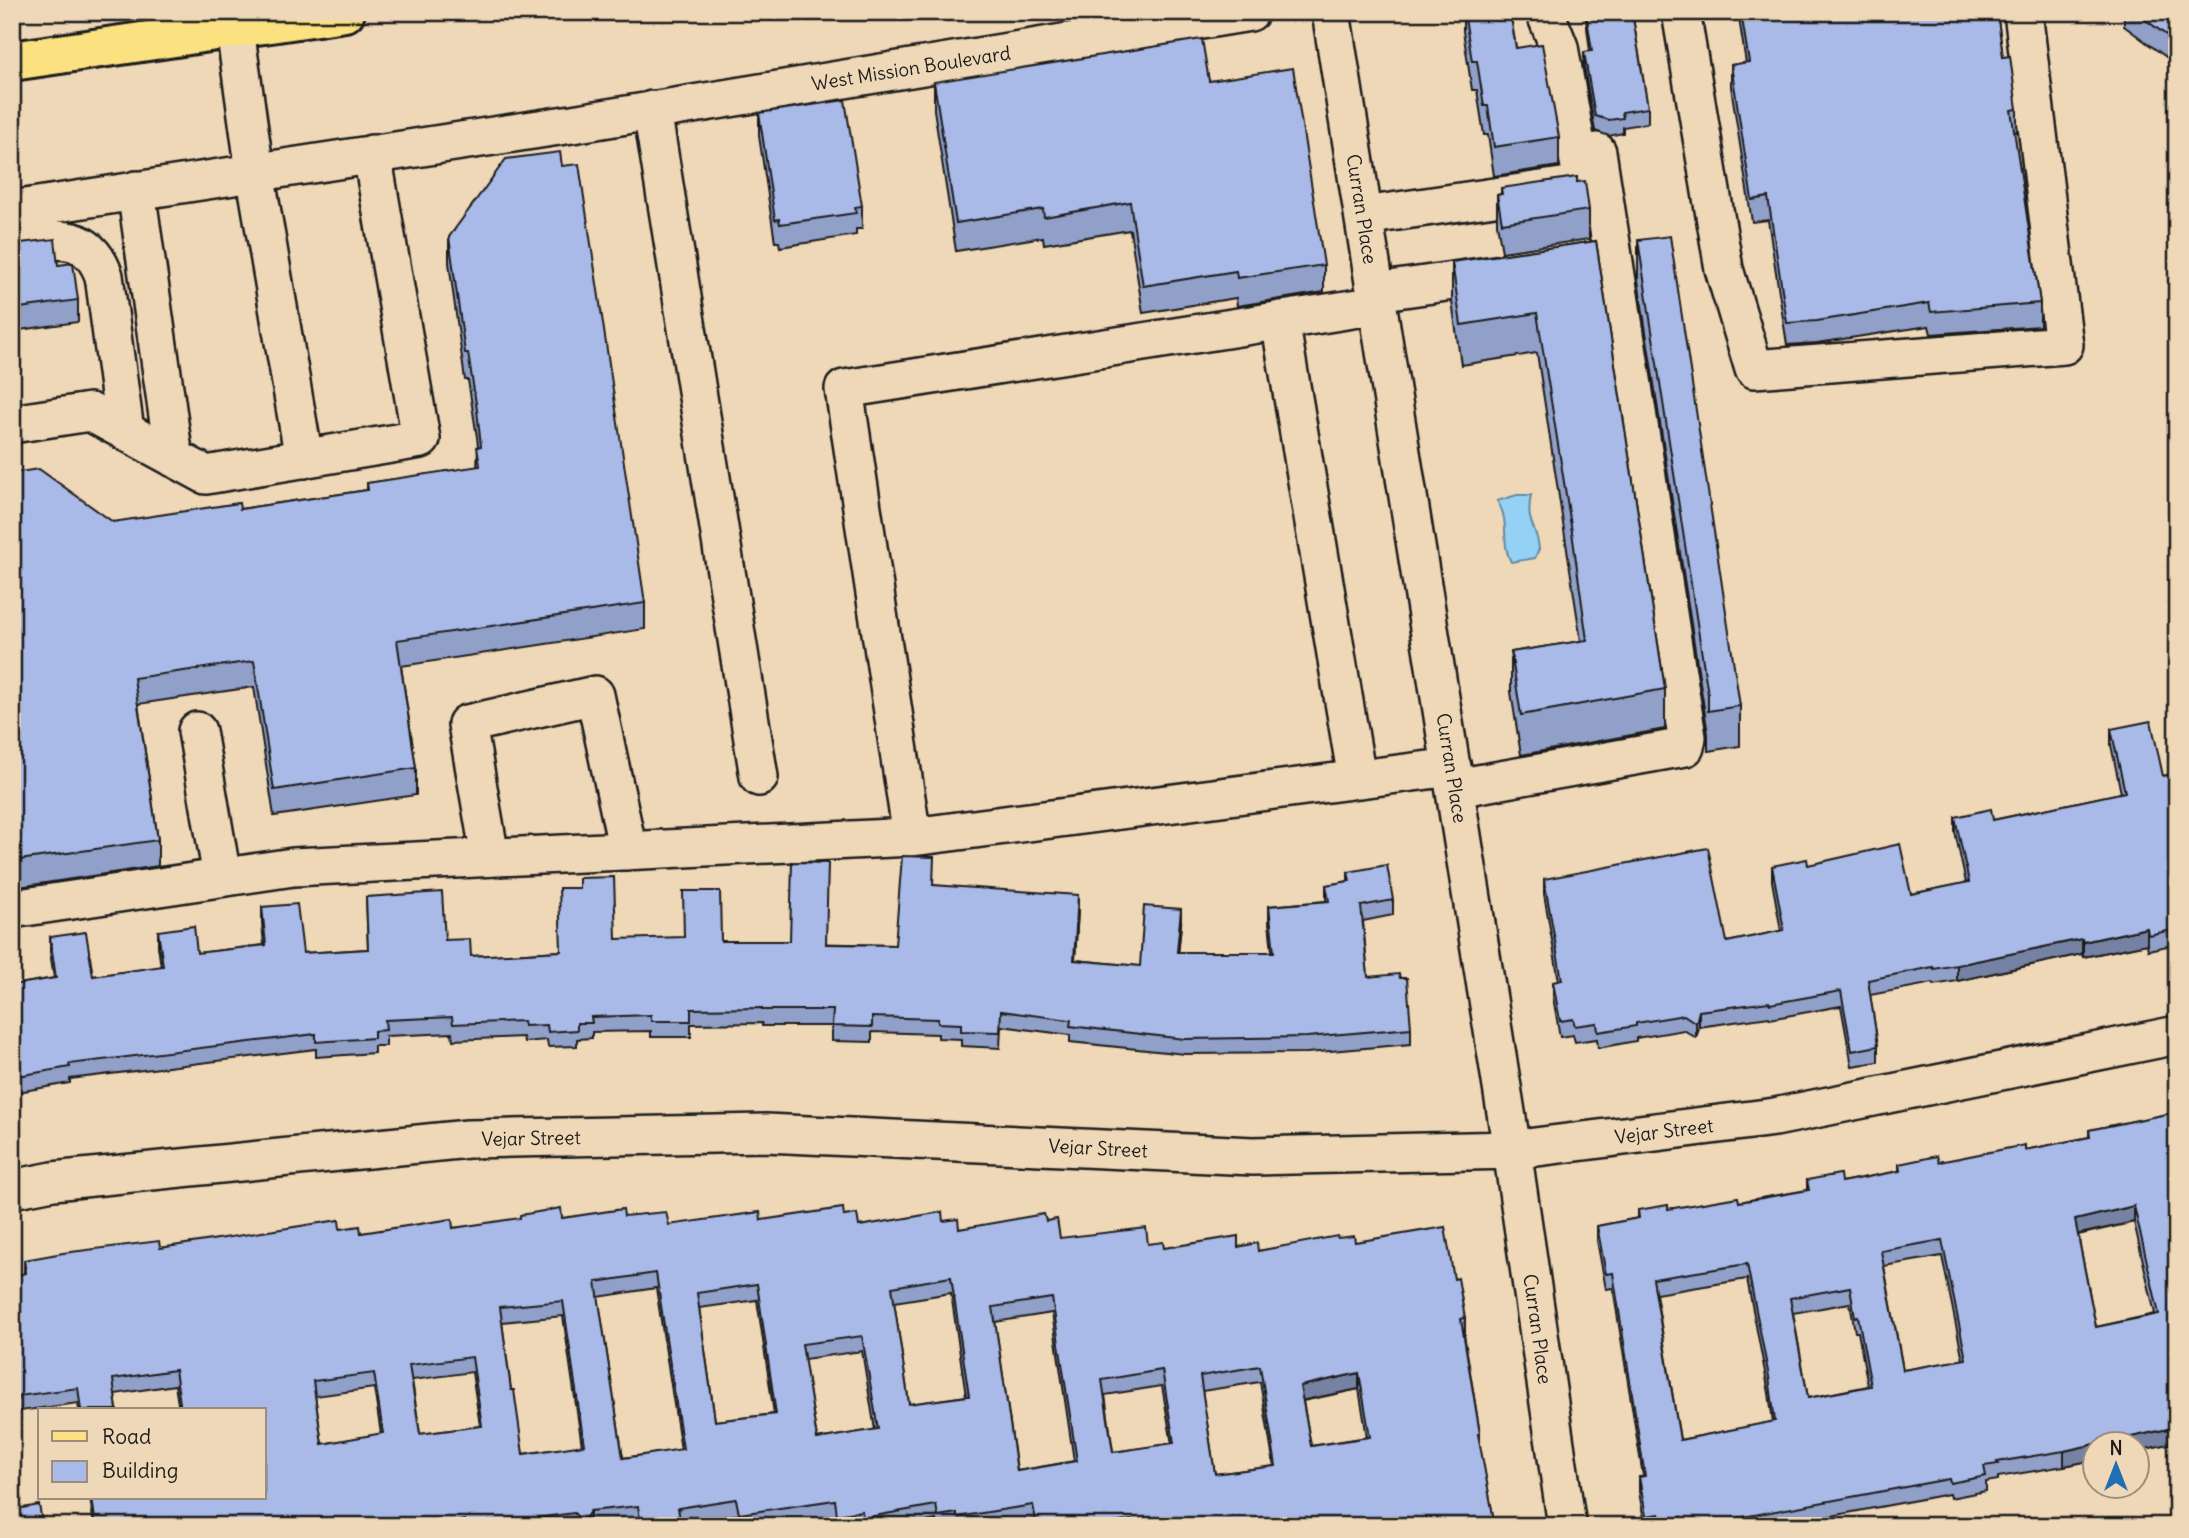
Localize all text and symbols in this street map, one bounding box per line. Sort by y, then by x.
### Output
street label: West Mission Boulevard [810,40,1012,96]
street label: Curran Place [1341,152,1383,266]
street label: Curran Place [1431,711,1473,825]
street label: Vejar Street [1613,1113,1715,1149]
street label: Vejar Street [481,1125,581,1151]
street label: Vejar Street [1048,1133,1148,1163]
street label: Curran Place [1518,1272,1558,1386]
legend [38,1408,266,1500]
text: Road [102,1423,151,1450]
north arrow [2080,1430,2150,1500]
text: N [2109,1436,2123,1460]
text: Building [102,1457,178,1484]

